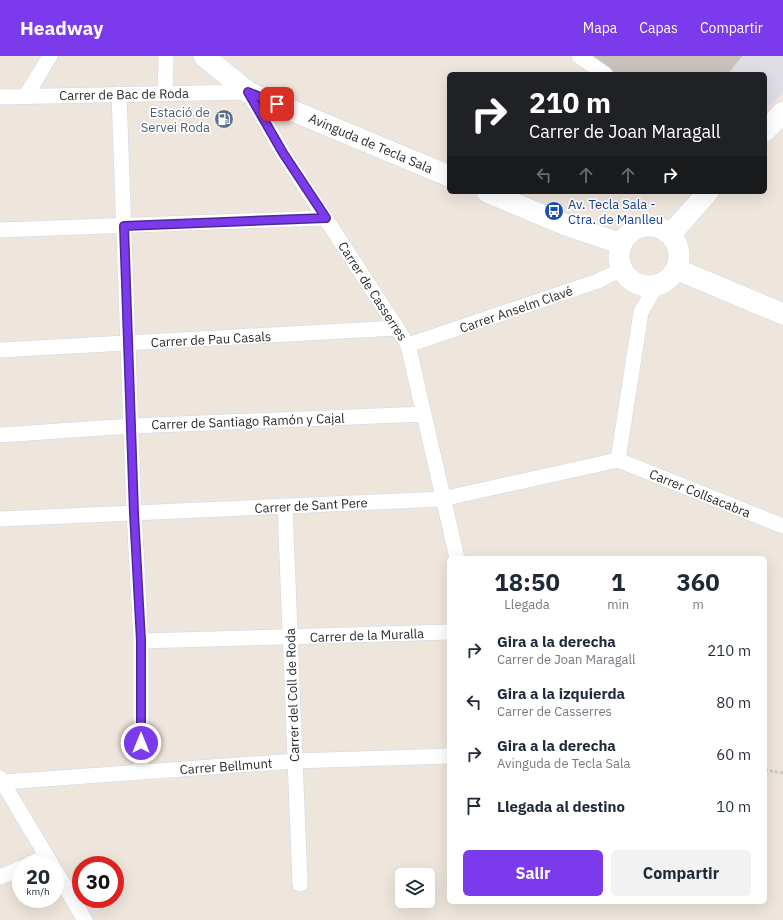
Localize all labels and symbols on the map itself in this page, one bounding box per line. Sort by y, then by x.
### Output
street label: Carrer de Bac de Roda [59,85,189,104]
pin [260,87,294,121]
place label: Estació de Servei Roda [141,104,210,136]
fuel station icon: Estació de Servei Roda [213,108,235,130]
street label: Avinguda de Tecla Sala [306,110,436,177]
place label: Av. Tecla Sala - Ctra. de Manlleu [568,196,663,228]
bus stop icon: Av. Tecla Sala - Ctra. de Manlleu [543,200,565,222]
street label: Carrer de Casserres [334,238,411,344]
street label: Carrer Anselm Clavé [457,282,575,337]
street label: Carrer de Pau Casals [150,328,272,351]
street label: Carrer de Santiago Ramón y Cajal [151,410,345,433]
street label: Carrer Collsacabra [647,465,753,522]
street label: Carrer de Sant Pere [254,494,368,517]
street label: Carrer de la Muralla [310,625,424,646]
street label: Carrer del Coll de Roda [282,628,303,762]
position arrow [120,722,162,764]
street label: Carrer Bellmunt [179,755,273,778]
speed limit sign: 30 [72,856,124,908]

